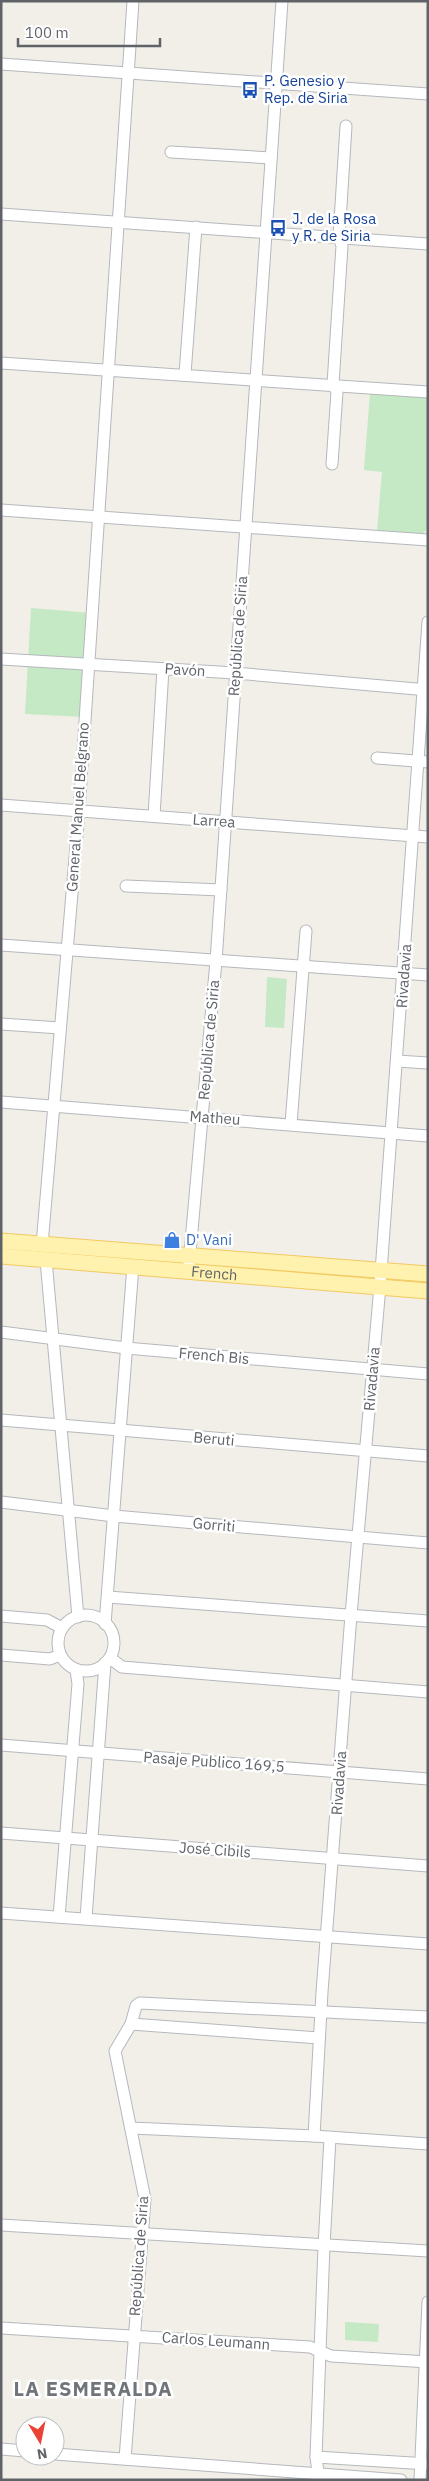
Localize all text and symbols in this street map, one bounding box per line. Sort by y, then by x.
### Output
scale bar [18,15,160,47]
text: 100 m [25,23,69,42]
place label: P. Genesio y Rep. de Siria [264,71,348,107]
bus stop icon: P. Genesio y Rep. de Siria [240,80,260,100]
place label: J. de la Rosa y R. de Siria [292,209,376,245]
bus stop icon: J. de la Rosa y R. de Siria [268,218,288,238]
street label: República de Siria [224,575,251,697]
street label: Pavón [164,659,206,680]
street label: General Manuel Belgrano [62,722,93,892]
street label: Larrea [192,810,236,831]
street label: Rivadavia [392,943,415,1009]
street label: República de Siria [194,979,223,1101]
street label: Matheu [189,1106,241,1129]
shop icon: D' Vani [162,1230,182,1250]
place label: D' Vani [186,1230,232,1249]
street label: French [190,1262,238,1284]
street label: French Bis [178,1343,250,1368]
street label: Rivadavia [359,1346,384,1412]
street label: Beruti [193,1427,235,1450]
street label: Gorriti [192,1513,236,1536]
street label: Pasaje Publico 169,5 [143,1747,285,1776]
street label: Rivadavia [327,1750,350,1816]
street label: José Cibils [178,1838,252,1861]
street label: República de Siria [125,2195,152,2317]
street label: Carlos Leumann [161,2327,271,2354]
district label: LA ESMERALDA [13,2375,173,2402]
north arrow [15,2416,65,2466]
text: N [36,2444,49,2464]

